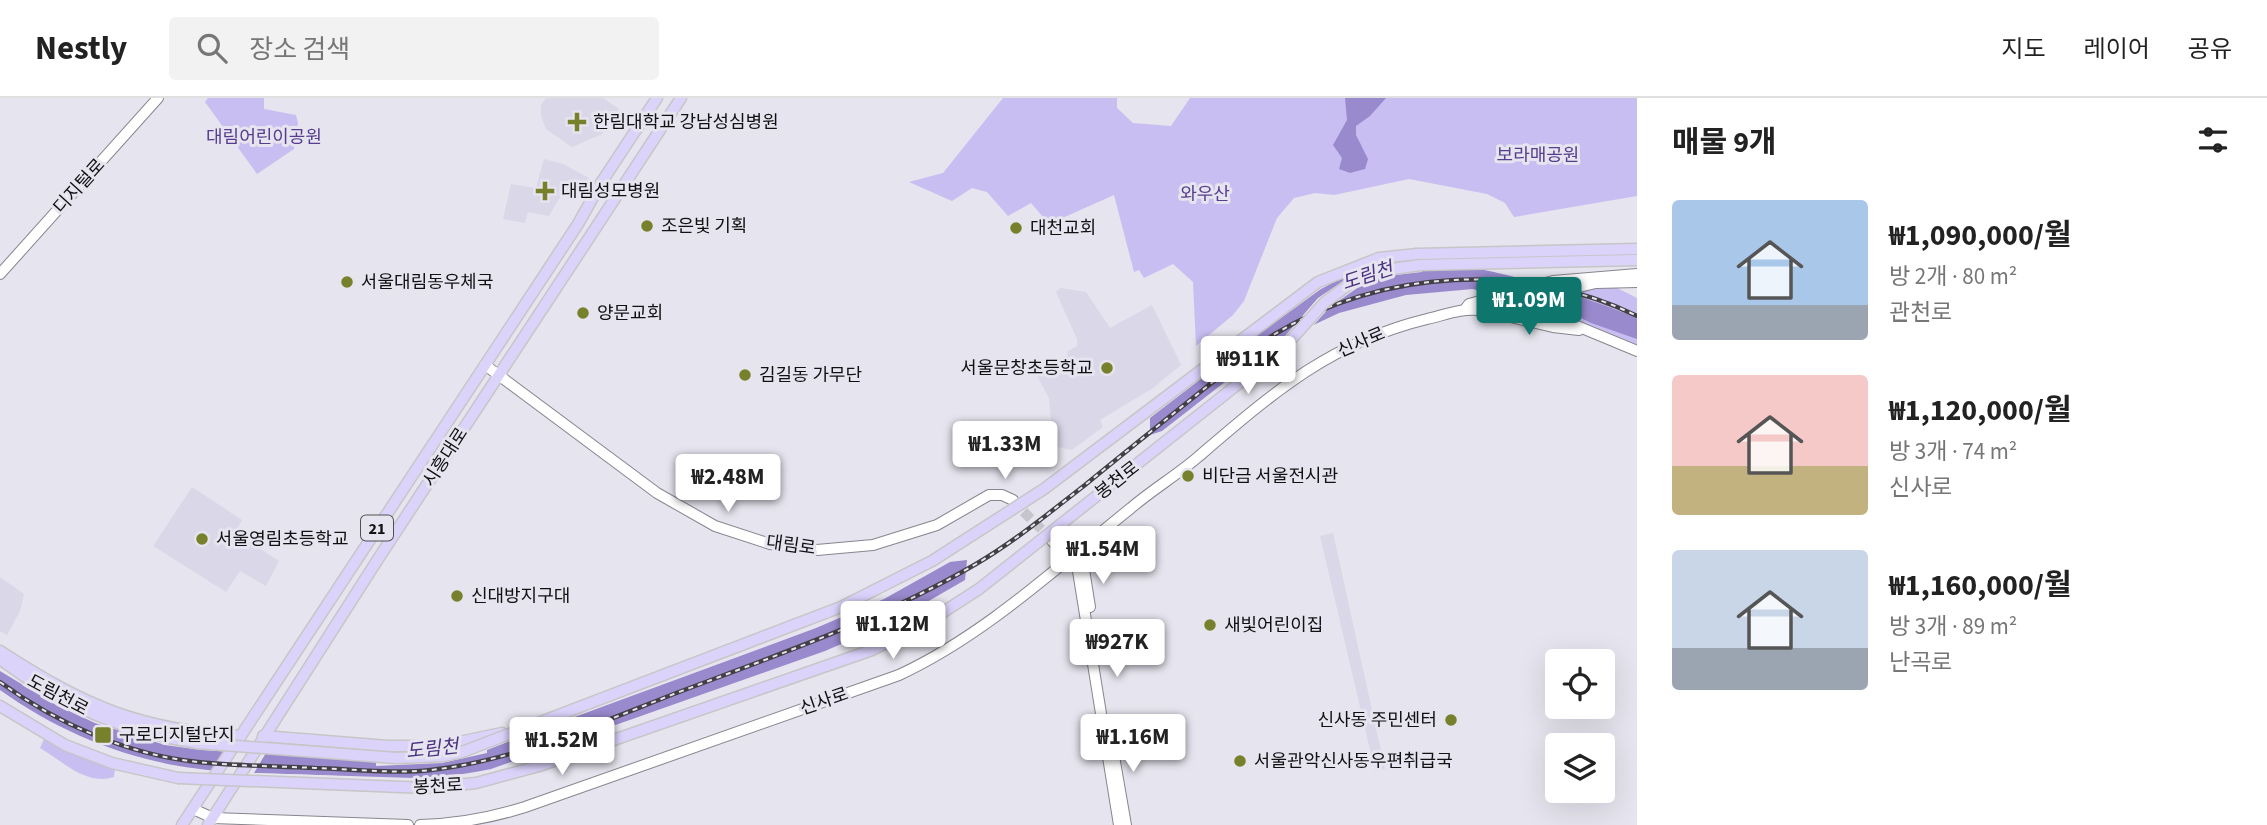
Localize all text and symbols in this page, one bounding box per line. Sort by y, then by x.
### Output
search box [169,17,659,80]
text: Nestly [35,25,127,72]
icon: search [193,29,231,67]
text: 장소 검색 [249,31,350,68]
text: 지도 [2001,32,2046,67]
text: 레이어 [2084,32,2150,67]
text: 공유 [2188,32,2232,67]
place label: 한림대학교 강남성심병원 [593,110,779,135]
marker: 한림대학교 강남성심병원 [567,112,587,132]
text: 매물 9개 [1672,121,1777,164]
icon: filters [2194,121,2232,159]
park label: 대림어린이공원 [206,125,322,150]
park label: 보라매공원 [1497,143,1579,168]
street label: 디지털로 [48,153,111,219]
place label: 대림성모병원 [561,179,660,204]
marker: 대림성모병원 [535,181,555,201]
park label: 와우산 [1180,182,1230,207]
place label: 조은빛 기획 [661,214,747,239]
text: ₩1,090,000/월 [1889,214,2072,257]
place label: 대천교회 [1030,216,1096,241]
marker: 조은빛 기획 [639,218,655,234]
marker: 대천교회 [1008,220,1024,236]
icon: home [1728,228,1812,312]
water label: 도림천 [1338,255,1398,297]
text: 방 2개 · 80 m² [1889,260,2017,293]
place label: 서울대림동우체국 [361,270,493,295]
marker: 서울대림동우체국 [339,274,355,290]
pin: ₩1.09M [1472,278,1586,337]
text: ₩1.09M [1492,283,1566,316]
text: 관천로 [1889,296,1952,329]
place label: 양문교회 [597,301,663,326]
marker: 양문교회 [575,305,591,321]
street label: 신사로 [1333,321,1389,364]
pin: ₩911K [1199,336,1297,396]
text: ₩911K [1217,342,1279,375]
place label: 서울문창초등학교 [961,356,1093,381]
marker: 서울문창초등학교 [1099,360,1115,376]
place label: 김길동 가무단 [759,363,862,388]
marker: 김길동 가무단 [737,367,753,383]
text: ₩1,120,000/월 [1889,389,2072,432]
icon: home [1728,403,1812,487]
pin: ₩1.33M [948,422,1062,481]
street label: 시흥대로 [417,423,474,492]
text: ₩1.33M [968,427,1042,460]
text: 방 3개 · 74 m² [1889,435,2017,468]
pin: ₩2.48M [671,454,785,514]
street label: 봉천로 [1090,455,1145,506]
text: ₩2.48M [691,460,765,493]
place label: 비단금 서울전시관 [1202,464,1339,489]
marker: 비단금 서울전시관 [1180,468,1196,484]
text: 신사로 [1889,471,1952,504]
road number: 21 [361,516,393,540]
pin: ₩1.54M [1046,526,1160,586]
place label: 서울영림초등학교 [216,527,348,552]
street label: 대림로 [765,530,817,561]
marker: 서울영림초등학교 [194,531,210,547]
text: ₩1.54M [1066,532,1140,565]
text: ₩1,160,000/월 [1889,564,2072,607]
icon: home [1728,578,1812,662]
place label: 신대방지구대 [471,584,570,609]
marker: 신대방지구대 [449,588,465,604]
pin: ₩1.12M [836,602,950,661]
text: ₩1.12M [856,607,930,640]
text: 방 3개 · 89 m² [1889,610,2017,643]
place label: 새빛어린이집 [1224,613,1323,638]
marker: 새빛어린이집 [1202,617,1218,633]
pin: ₩927K [1068,620,1166,679]
text: ₩927K [1086,625,1148,658]
text: 난곡로 [1889,646,1952,679]
map controls [1545,649,1615,803]
button: locate [1545,649,1615,719]
street label: 도림천로 [23,669,93,722]
street label: 신사로 [797,682,852,721]
place label: 신사동 주민센터 [1317,708,1437,733]
marker: 신사동 주민센터 [1443,712,1459,728]
pin: ₩1.16M [1076,714,1190,774]
pin: ₩1.52M [505,718,619,777]
text: ₩1.16M [1096,720,1170,753]
place label: 구로디지털단지 [119,723,235,748]
text: ₩1.52M [525,723,599,756]
marker: 구로디지털단지 [93,725,113,745]
water label: 도림천 [405,733,461,766]
button: layers [1545,733,1615,803]
place label: 서울관악신사동우편취급국 [1254,749,1453,774]
marker: 서울관악신사동우편취급국 [1232,753,1248,769]
street label: 봉천로 [413,773,463,800]

